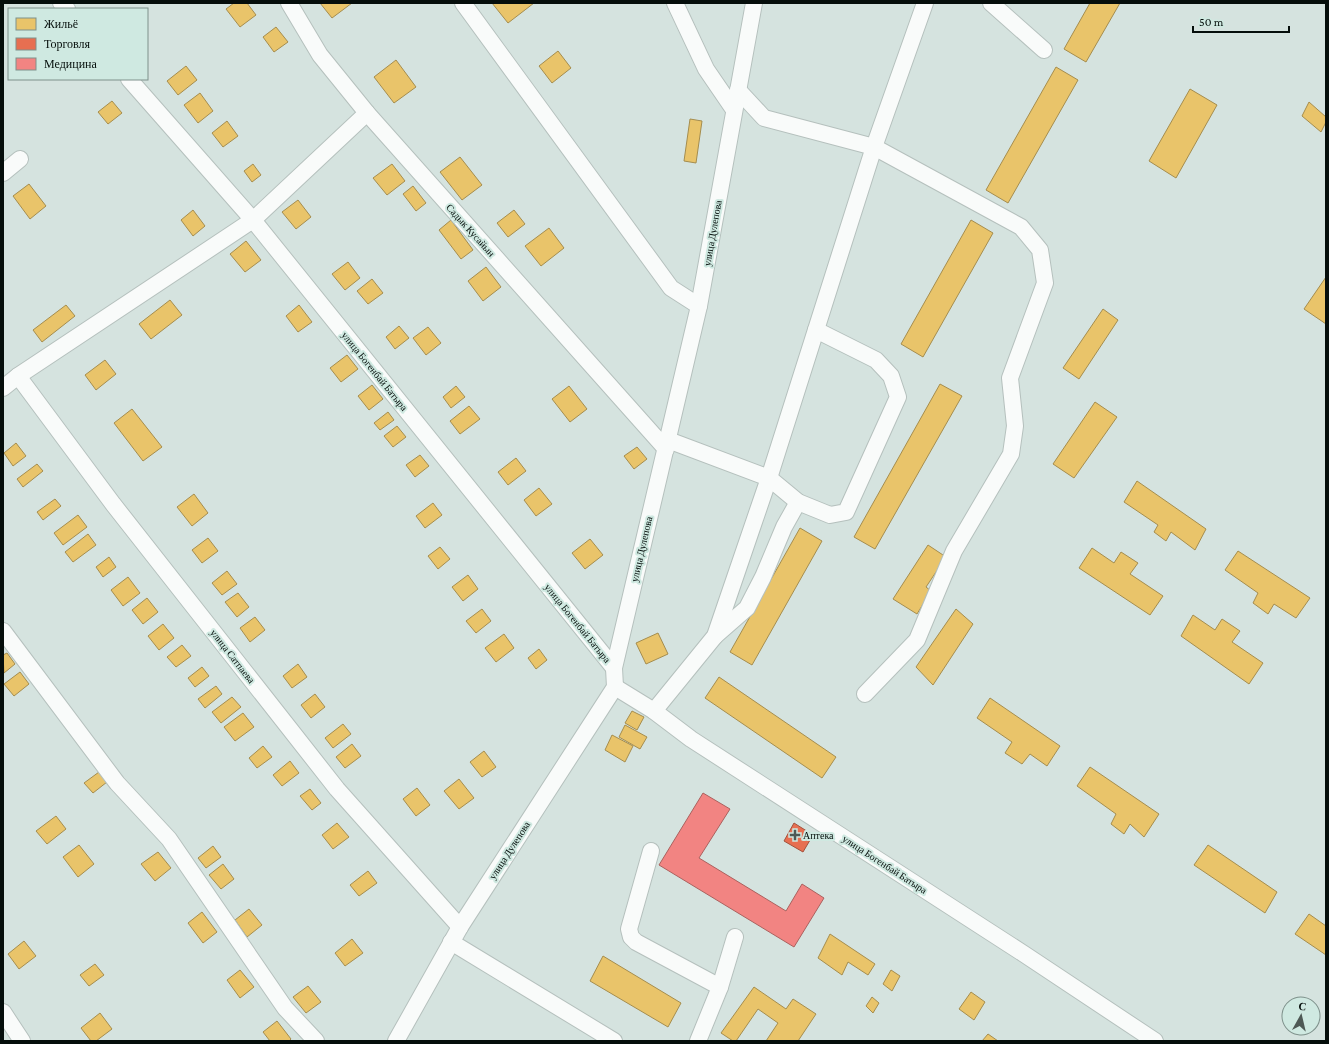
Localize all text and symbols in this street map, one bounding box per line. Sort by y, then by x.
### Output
legend [8,8,148,80]
scale bar [1193,8,1289,34]
text: 50 m [1199,15,1224,29]
text: Жильё [44,17,78,31]
text: Торговля [44,37,91,51]
text: Медицина [44,57,97,71]
street label: улица Дулепова [701,199,724,267]
street label: Садык Кусайын [444,202,498,259]
street label: улица Богенбай Батыра [339,330,410,413]
street label: улица Дулепова [629,515,654,583]
street label: улица Богенбай Батыра [542,582,613,665]
street label: улица Сатпаева [208,627,257,686]
street label: улица Дулепова [487,819,533,881]
marker: Аптека [790,830,800,840]
place label: Аптека [803,830,834,841]
street label: улица Богенбай Батыра [841,833,929,896]
north arrow [1281,996,1321,1036]
text: С [1298,1000,1307,1013]

